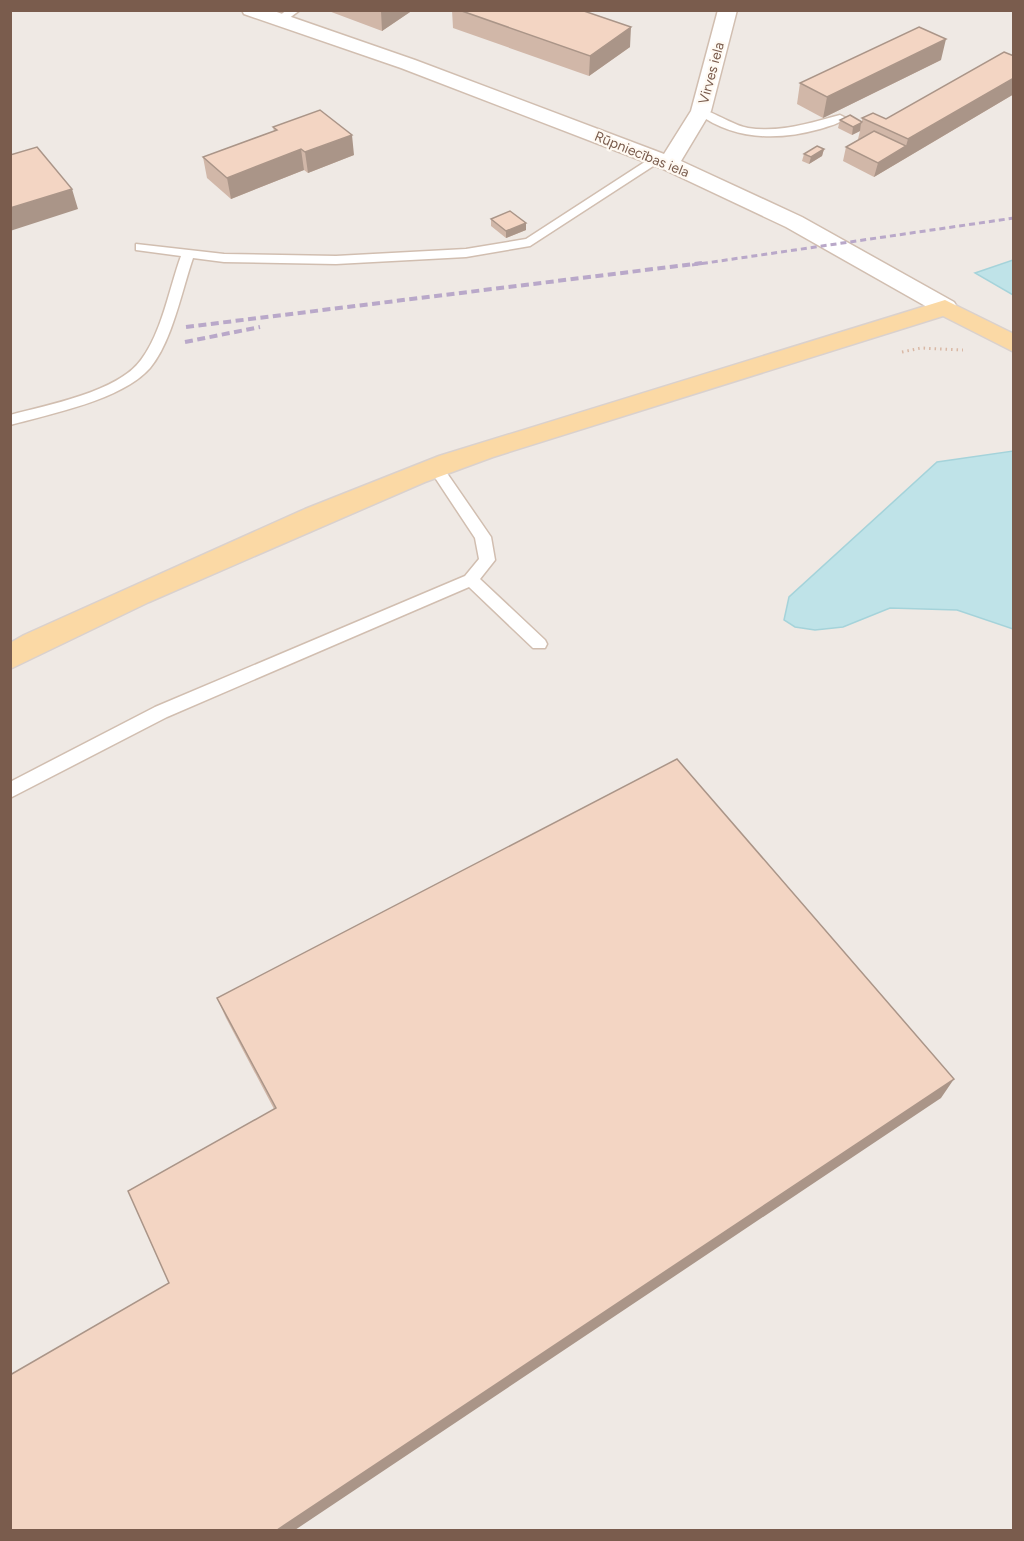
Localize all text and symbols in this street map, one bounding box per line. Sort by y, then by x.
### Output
street label: Virves iela [695,40,728,106]
street label: Rūpniecības iela [592,128,692,181]

